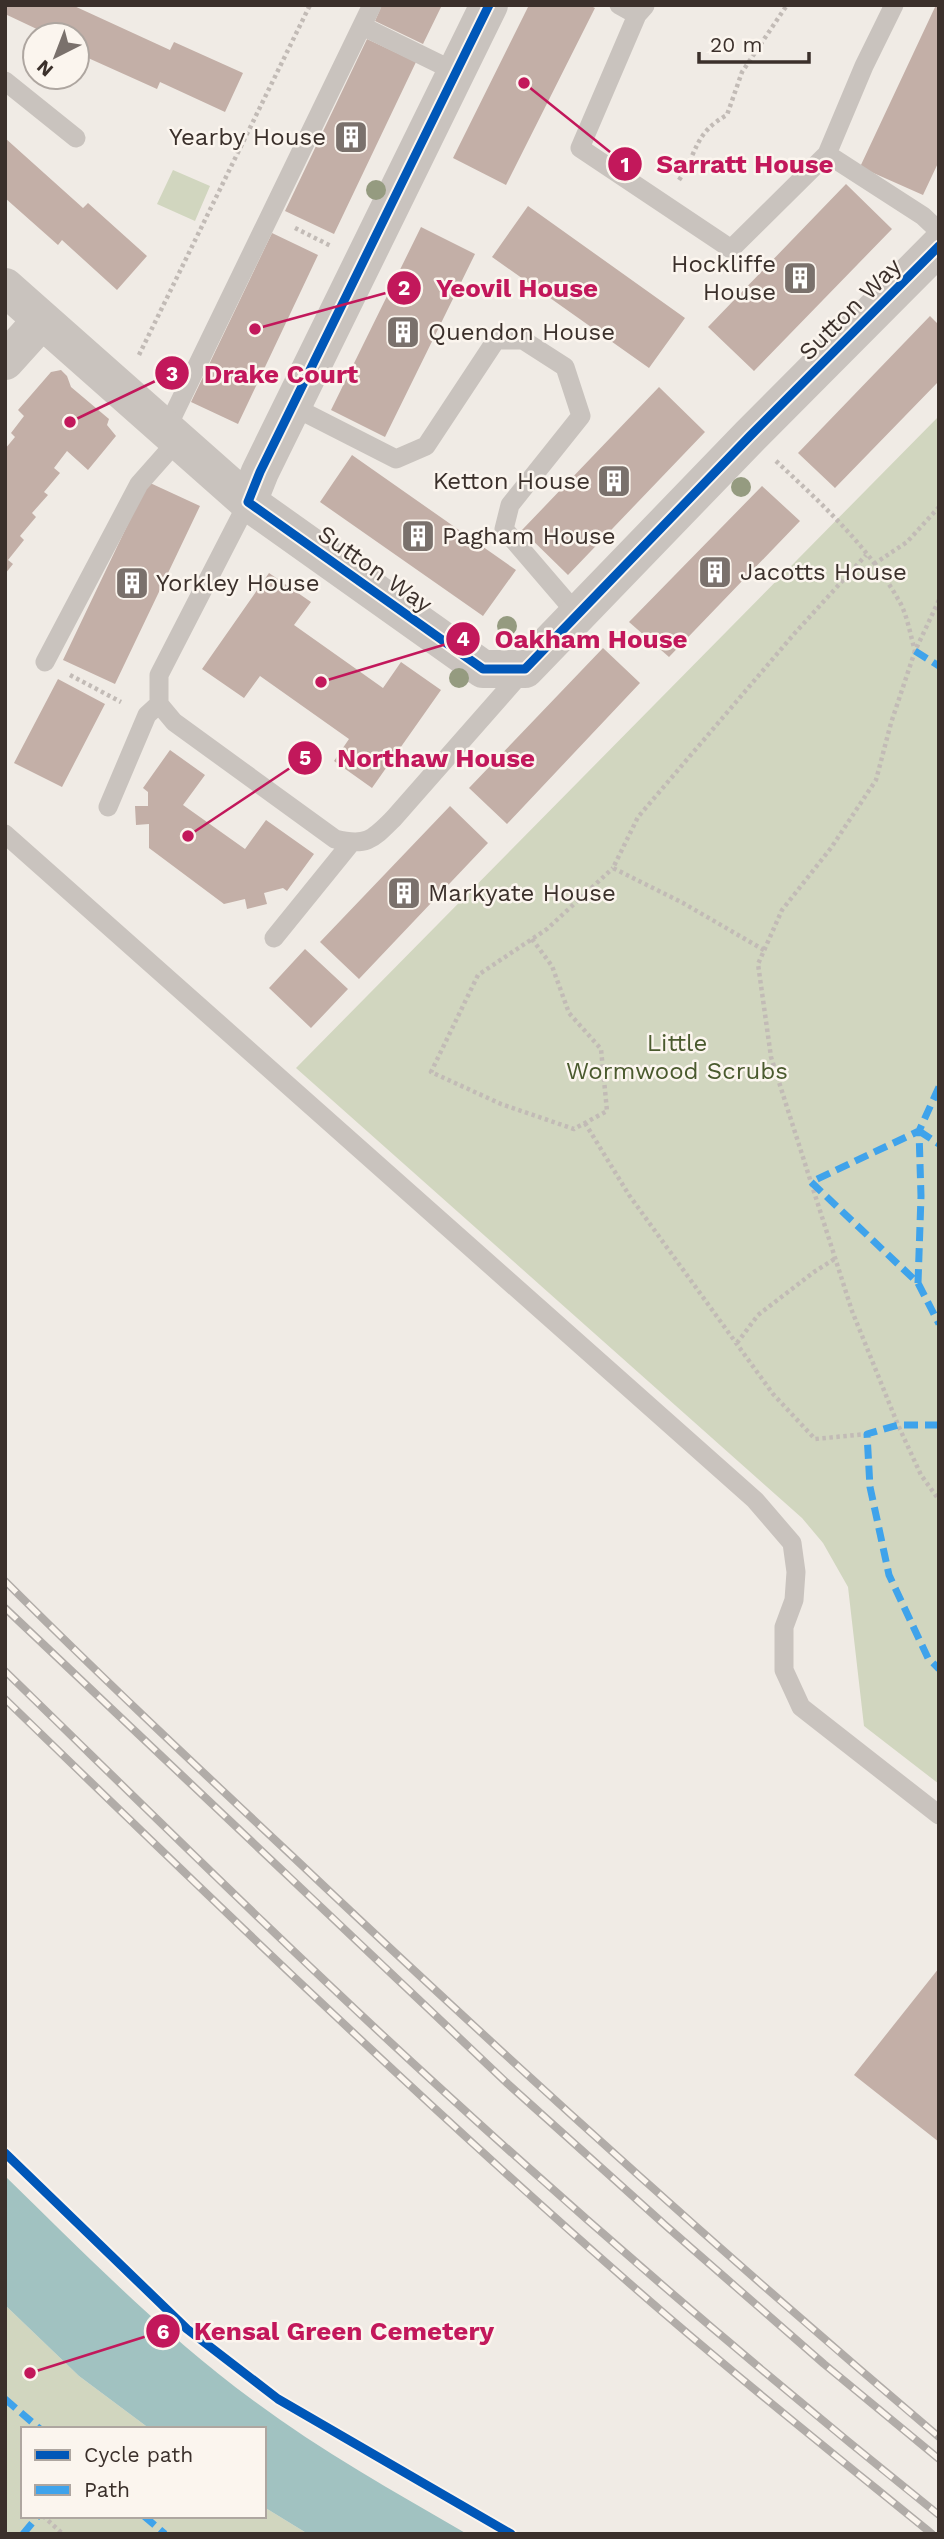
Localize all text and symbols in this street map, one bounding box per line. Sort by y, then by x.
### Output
north arrow [21,21,91,91]
scale bar [699,21,809,65]
text: 20 m [710,32,762,57]
text: N [32,55,58,82]
building icon: Yearby House [332,118,370,156]
place label: Yearby House [169,123,326,151]
callout: Sarratt House [608,141,848,188]
text: Sarratt House [656,149,834,179]
text: 1 [620,152,630,177]
place label: Hockliffe House [671,250,776,306]
street label: Sutton Way [793,252,907,366]
building icon: Hockliffe House [781,259,819,297]
callout: Yeovil House [386,264,612,311]
text: Yeovil House [436,273,598,303]
text: 2 [398,275,410,300]
building icon: Quendon House [384,313,422,351]
place label: Quendon House [428,318,615,346]
callout: Drake Court [155,350,372,397]
text: Drake Court [204,359,359,389]
text: 3 [166,361,178,386]
building icon: Ketton House [595,462,633,500]
place label: Ketton House [433,467,590,495]
building icon: Pagham House [399,517,437,555]
street label: Sutton Way [313,519,438,619]
place label: Pagham House [442,522,616,550]
building icon: Jacotts House [696,553,734,591]
place label: Jacotts House [740,558,907,586]
building icon: Yorkley House [113,564,151,602]
place label: Yorkley House [156,569,320,597]
callout: Oakham House [446,615,702,662]
text: Oakham House [494,624,688,654]
text: 4 [456,626,470,651]
callout: Northaw House [287,734,549,781]
text: Northaw House [337,743,535,773]
text: 5 [299,745,311,770]
building icon: Markyate House [385,874,423,912]
place label: Markyate House [428,879,616,907]
park label: Little Wormwood Scrubs [566,1029,788,1085]
callout: Kensal Green Cemetery [145,2308,509,2355]
text: Kensal Green Cemetery [194,2316,495,2346]
text: 6 [157,2319,170,2344]
legend [21,2427,266,2518]
text: Cycle path [84,2442,193,2467]
text: Path [84,2477,130,2502]

